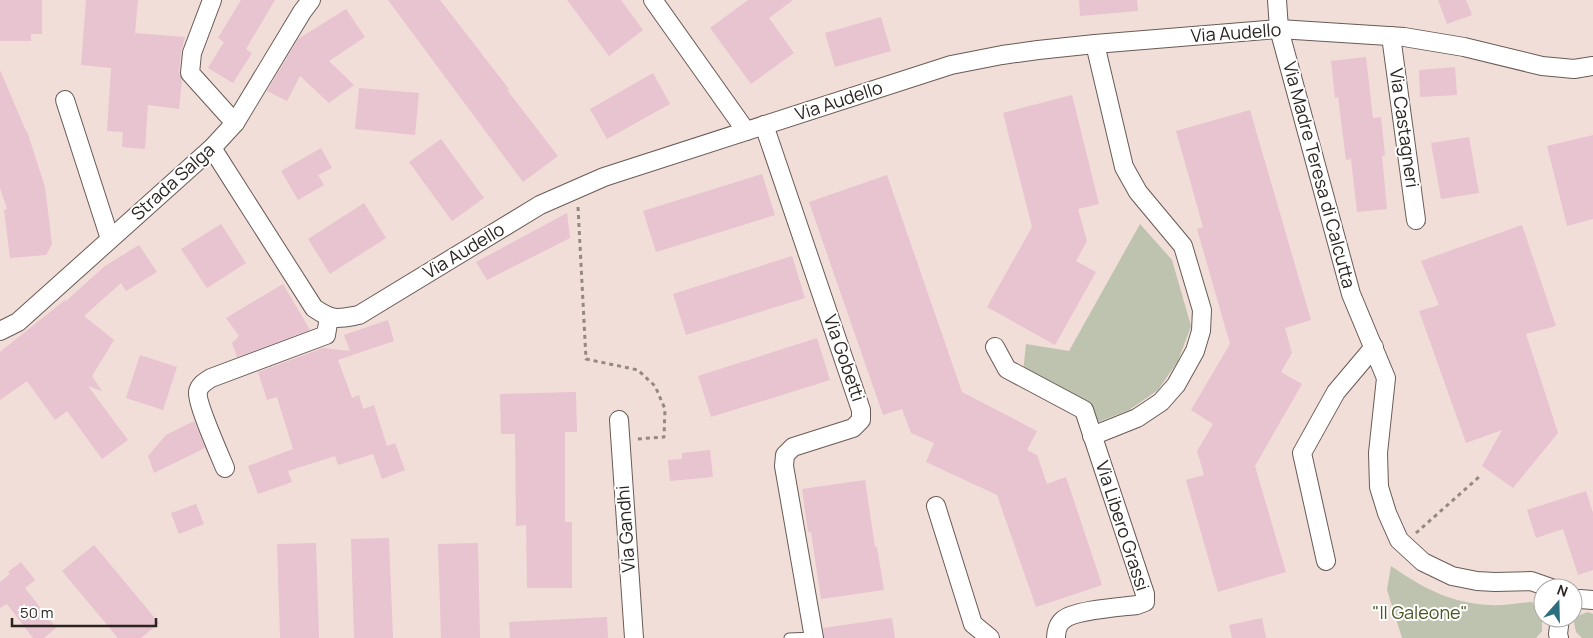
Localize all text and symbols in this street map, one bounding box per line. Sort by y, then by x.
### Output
street label: Via Audello [1190,17,1282,47]
street label: Via Madre Teresa di Calcutta [1278,59,1362,291]
street label: Via Castagneri [1385,67,1425,189]
street label: Via Audello [792,75,886,125]
street label: Strada Salga [125,137,219,225]
street label: Via Audello [418,217,509,284]
street label: Via Gobetti [819,311,871,404]
street label: Via Libero Grassi [1091,458,1155,594]
street label: Via Gandhi [610,485,640,573]
north arrow [1533,578,1583,628]
text: N [1555,580,1571,601]
scale bar [12,596,156,628]
park label: "Il Galeone" [1372,600,1468,624]
text: 50 m [20,602,54,623]

